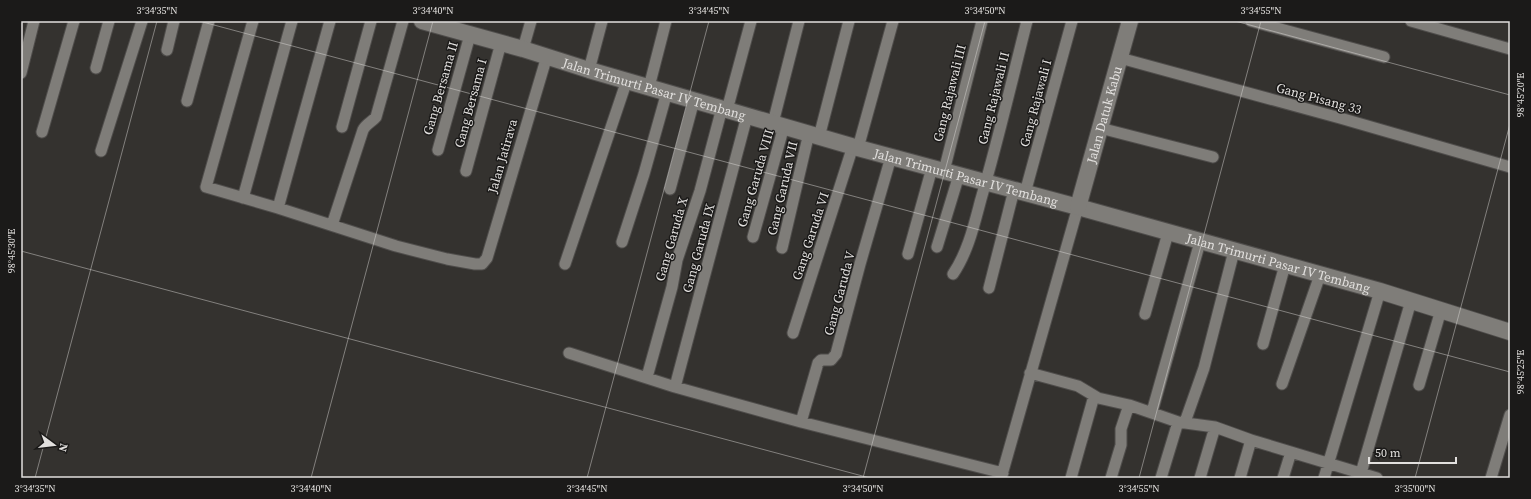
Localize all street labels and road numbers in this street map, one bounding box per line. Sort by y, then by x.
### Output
street label: Gang Bersama II [419,39,462,137]
street label: Gang Rajawali III [929,43,970,144]
street label: Gang Rajawali II [974,50,1013,146]
street label: Jalan Trimurti Pasar IV Tembang [559,54,748,124]
street label: Gang Bersama I [450,57,491,150]
street label: Gang Rajawali I [1016,57,1055,149]
street label: Jalan Datuk Kabu [1082,64,1126,166]
street label: Gang Pisang 33 [1274,79,1363,118]
street label: Jalan Jatirava [484,117,521,196]
street label: Gang Garuda VIII [733,127,778,229]
street label: Gang Garuda VII [763,139,802,237]
street label: Jalan Trimurti Pasar IV Tembang [871,144,1060,210]
street label: Gang Garuda VI [788,190,833,282]
street label: Gang Garuda X [651,195,692,283]
street label: Gang Garuda IX [678,201,719,295]
street label: Jalan Trimurti Pasar IV Tembang [1184,229,1372,297]
street label: Gang Garuda V [820,249,859,337]

